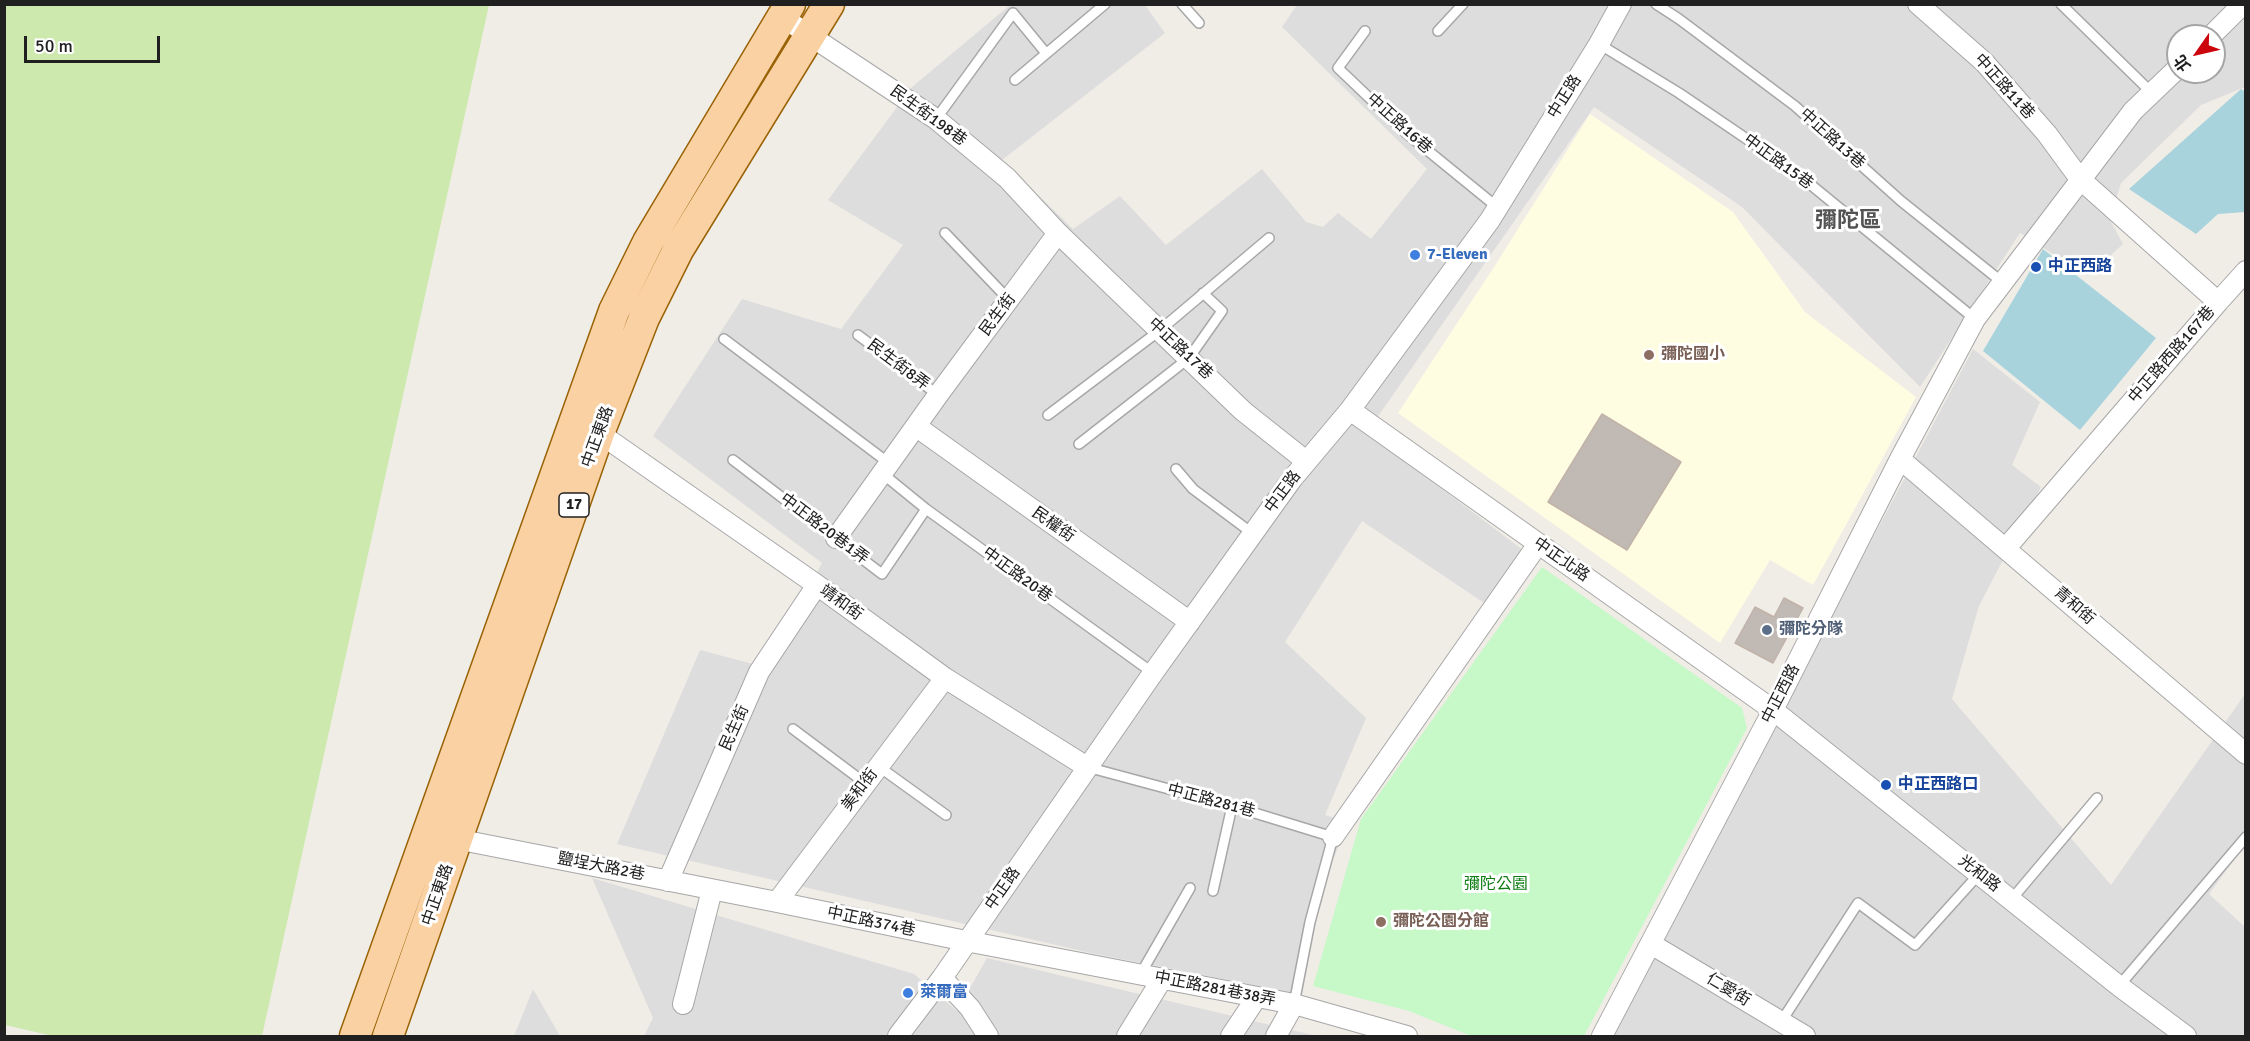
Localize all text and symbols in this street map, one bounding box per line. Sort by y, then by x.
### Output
scale bar [27,24,164,62]
north arrow [2166,24,2226,84]
text: 50 m [35,35,73,57]
street label: 中正路11巷 [1970,50,2038,124]
text: 北 [2170,51,2196,75]
street label: 中正路 [1544,72,1586,122]
street label: 民生街198巷 [886,82,970,150]
street label: 中正路16巷 [1362,90,1436,158]
street label: 中正路13巷 [1795,105,1869,173]
street label: 中正路15巷 [1739,130,1817,194]
district label: 彌陀區 [1815,208,1881,234]
place label: 7-Eleven [1427,245,1488,265]
marker: 7-Eleven [1408,248,1422,262]
place label: 中正西路 [2048,257,2112,277]
marker: 中正西路 [2029,260,2043,274]
street label: 民生街 [976,290,1020,340]
street label: 中正路西路167巷 [2125,303,2219,407]
street label: 中正路17巷 [1144,314,1216,384]
street label: 民生街8弄 [863,335,933,395]
place label: 彌陀國小 [1661,345,1725,365]
marker: 彌陀國小 [1642,348,1656,362]
street label: 中正東路 [578,404,618,470]
street label: 中正路 [1261,467,1305,517]
street label: 中正路20巷1弄 [776,489,872,569]
road number: 17 [559,493,589,517]
street label: 民權街 [1028,503,1078,547]
street label: 中正北路 [1529,534,1593,586]
street label: 中正路20巷 [978,543,1056,607]
street label: 靖和街 [816,581,866,625]
street label: 青和街 [2050,583,2098,629]
place label: 彌陀分隊 [1779,620,1843,640]
marker: 彌陀分隊 [1760,623,1774,637]
street label: 中正西路 [1758,661,1804,727]
street label: 民生街 [716,702,754,754]
street label: 美和街 [838,765,882,815]
place label: 中正西路口 [1898,775,1978,795]
marker: 中正西路口 [1879,778,1893,792]
street label: 中正路281巷 [1165,780,1257,822]
street label: 鹽埕大路2巷 [556,849,646,885]
street label: 光和路 [1954,852,2004,896]
street label: 中正東路 [419,862,457,928]
street label: 中正路 [981,864,1025,914]
park label: 彌陀公園 [1464,875,1528,895]
street label: 中正路374巷 [825,903,917,941]
place label: 彌陀公園分館 [1393,912,1489,932]
marker: 彌陀公園分館 [1374,915,1388,929]
street label: 中正路281巷38弄 [1153,968,1277,1010]
street label: 仁愛街 [1702,969,1754,1011]
place label: 萊爾富 [920,983,968,1003]
marker: 萊爾富 [901,986,915,1000]

